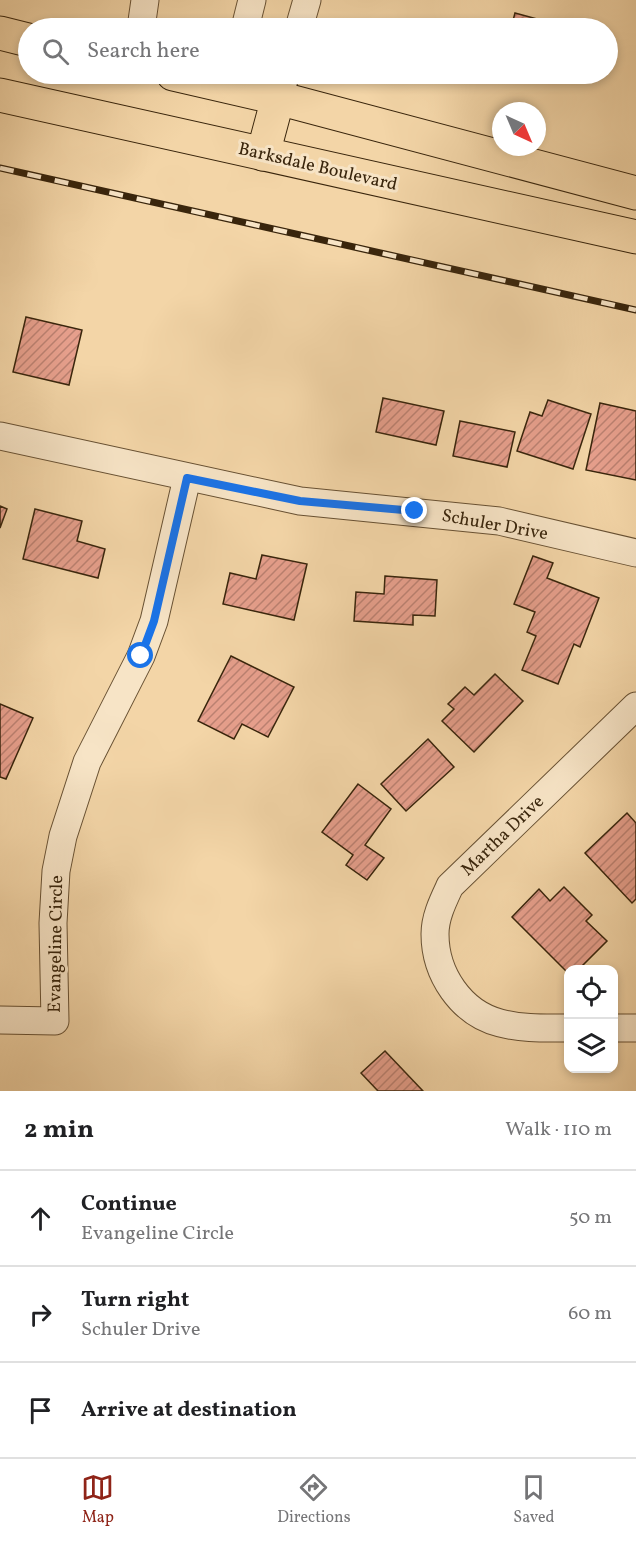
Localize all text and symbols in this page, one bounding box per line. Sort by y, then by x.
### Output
search box [18,18,618,84]
icon: search [39,35,72,68]
text: Search here [87,36,200,67]
north arrow [492,102,546,156]
street label: Barksdale Boulevard [236,137,400,198]
route end [401,497,427,523]
street label: Schuler Drive [440,504,550,547]
route start [127,642,153,668]
street label: Martha Drive [456,790,550,882]
street label: Evangeline Circle [43,875,70,1013]
map controls [564,965,618,1073]
button: locate [564,965,618,1019]
button: layers [564,1019,618,1073]
text: 2 min [24,1112,94,1148]
text: Walk · 110 m [505,1116,612,1144]
text: Continue [81,1189,177,1220]
icon: ahead [24,1202,57,1235]
text: 50 m [569,1204,612,1232]
text: Evangeline Circle [81,1220,234,1248]
text: Turn right [81,1285,189,1316]
icon: right [24,1298,57,1331]
text: 60 m [568,1300,612,1328]
text: Schuler Drive [81,1316,200,1344]
icon: arrive [24,1394,57,1427]
text: Arrive at destination [81,1395,297,1426]
tab: Map [81,1471,114,1529]
tab: Directions [277,1471,351,1529]
tab: Saved [513,1471,555,1529]

